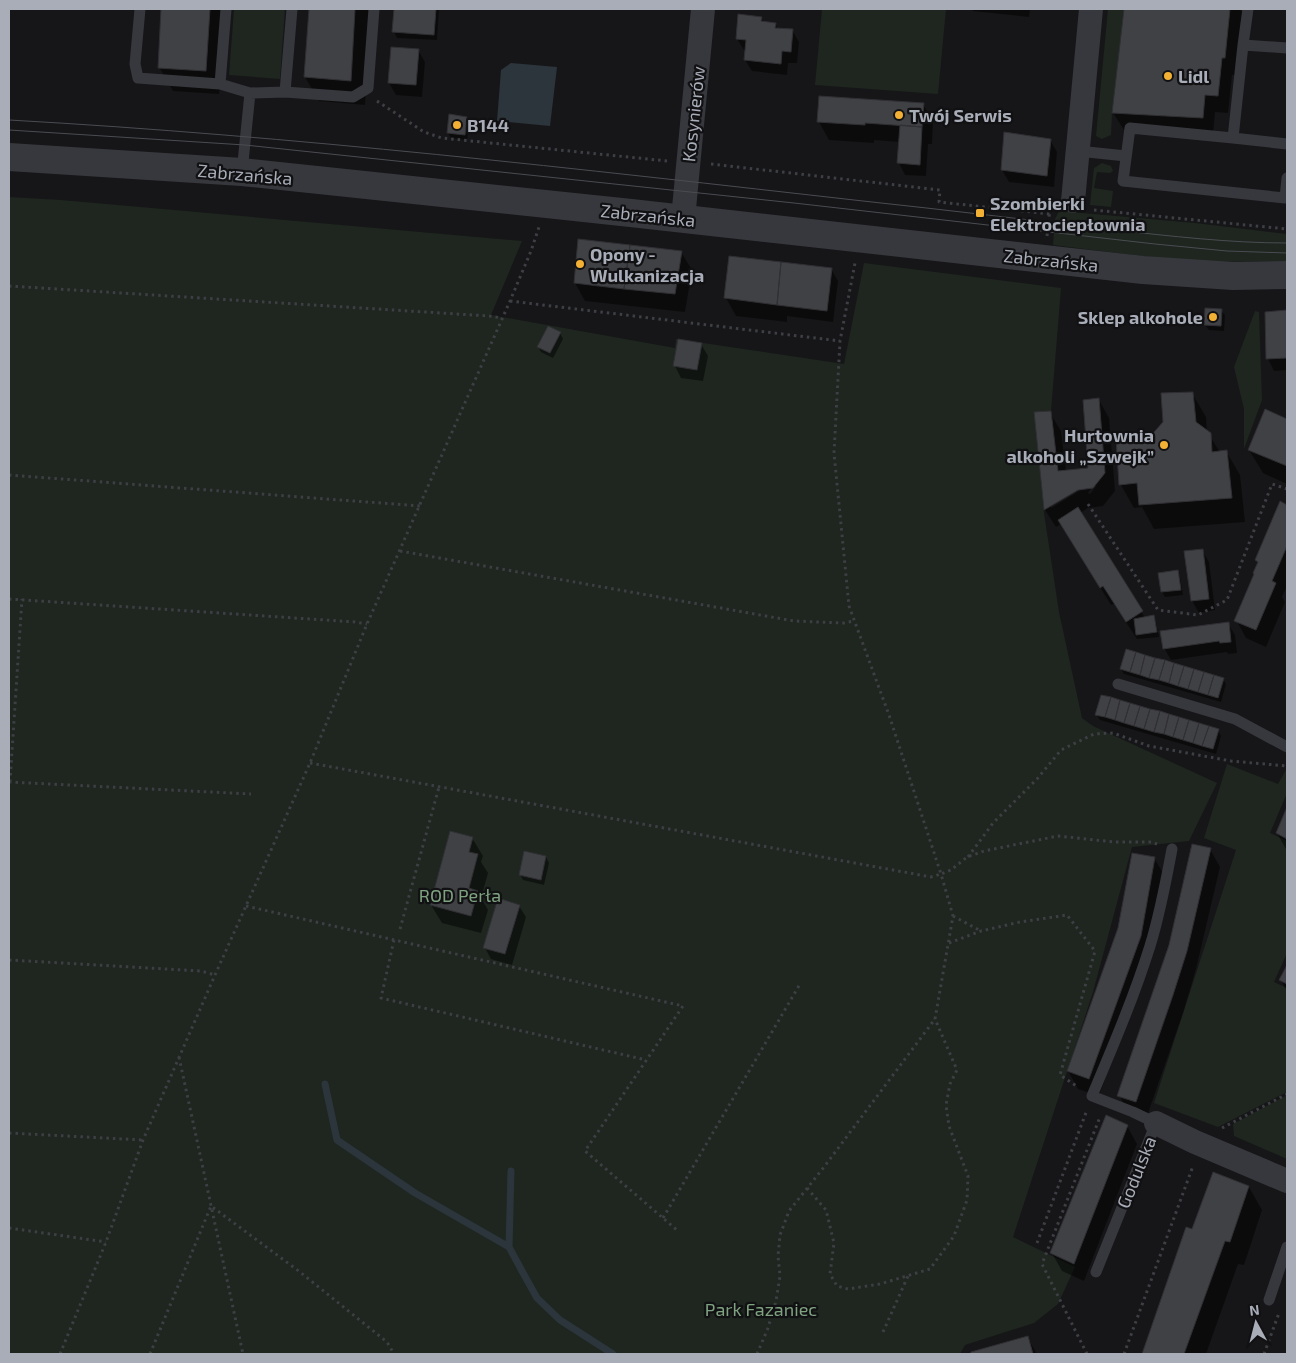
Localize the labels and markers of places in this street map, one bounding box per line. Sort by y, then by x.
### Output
place label: Lidl [1178,65,1209,87]
marker: Lidl [1162,70,1174,82]
place label: Twój Serwis [909,104,1012,126]
marker: Twój Serwis [893,109,905,121]
place label: B144 [467,114,509,136]
marker: B144 [451,119,463,131]
place label: Szombierki Elektrociepłownia [990,192,1145,235]
marker: Szombierki Elektrociepłownia [974,207,986,219]
place label: Opony - Wulkanizacja [590,243,704,286]
marker: Opony - Wulkanizacja [574,258,586,270]
place label: Sklep alkohole [1078,306,1203,328]
marker: Sklep alkohole [1207,311,1219,323]
place label: Hurtownia alkoholi „Szwejk” [1007,424,1154,467]
marker: Hurtownia alkoholi „Szwejk” [1158,439,1170,451]

